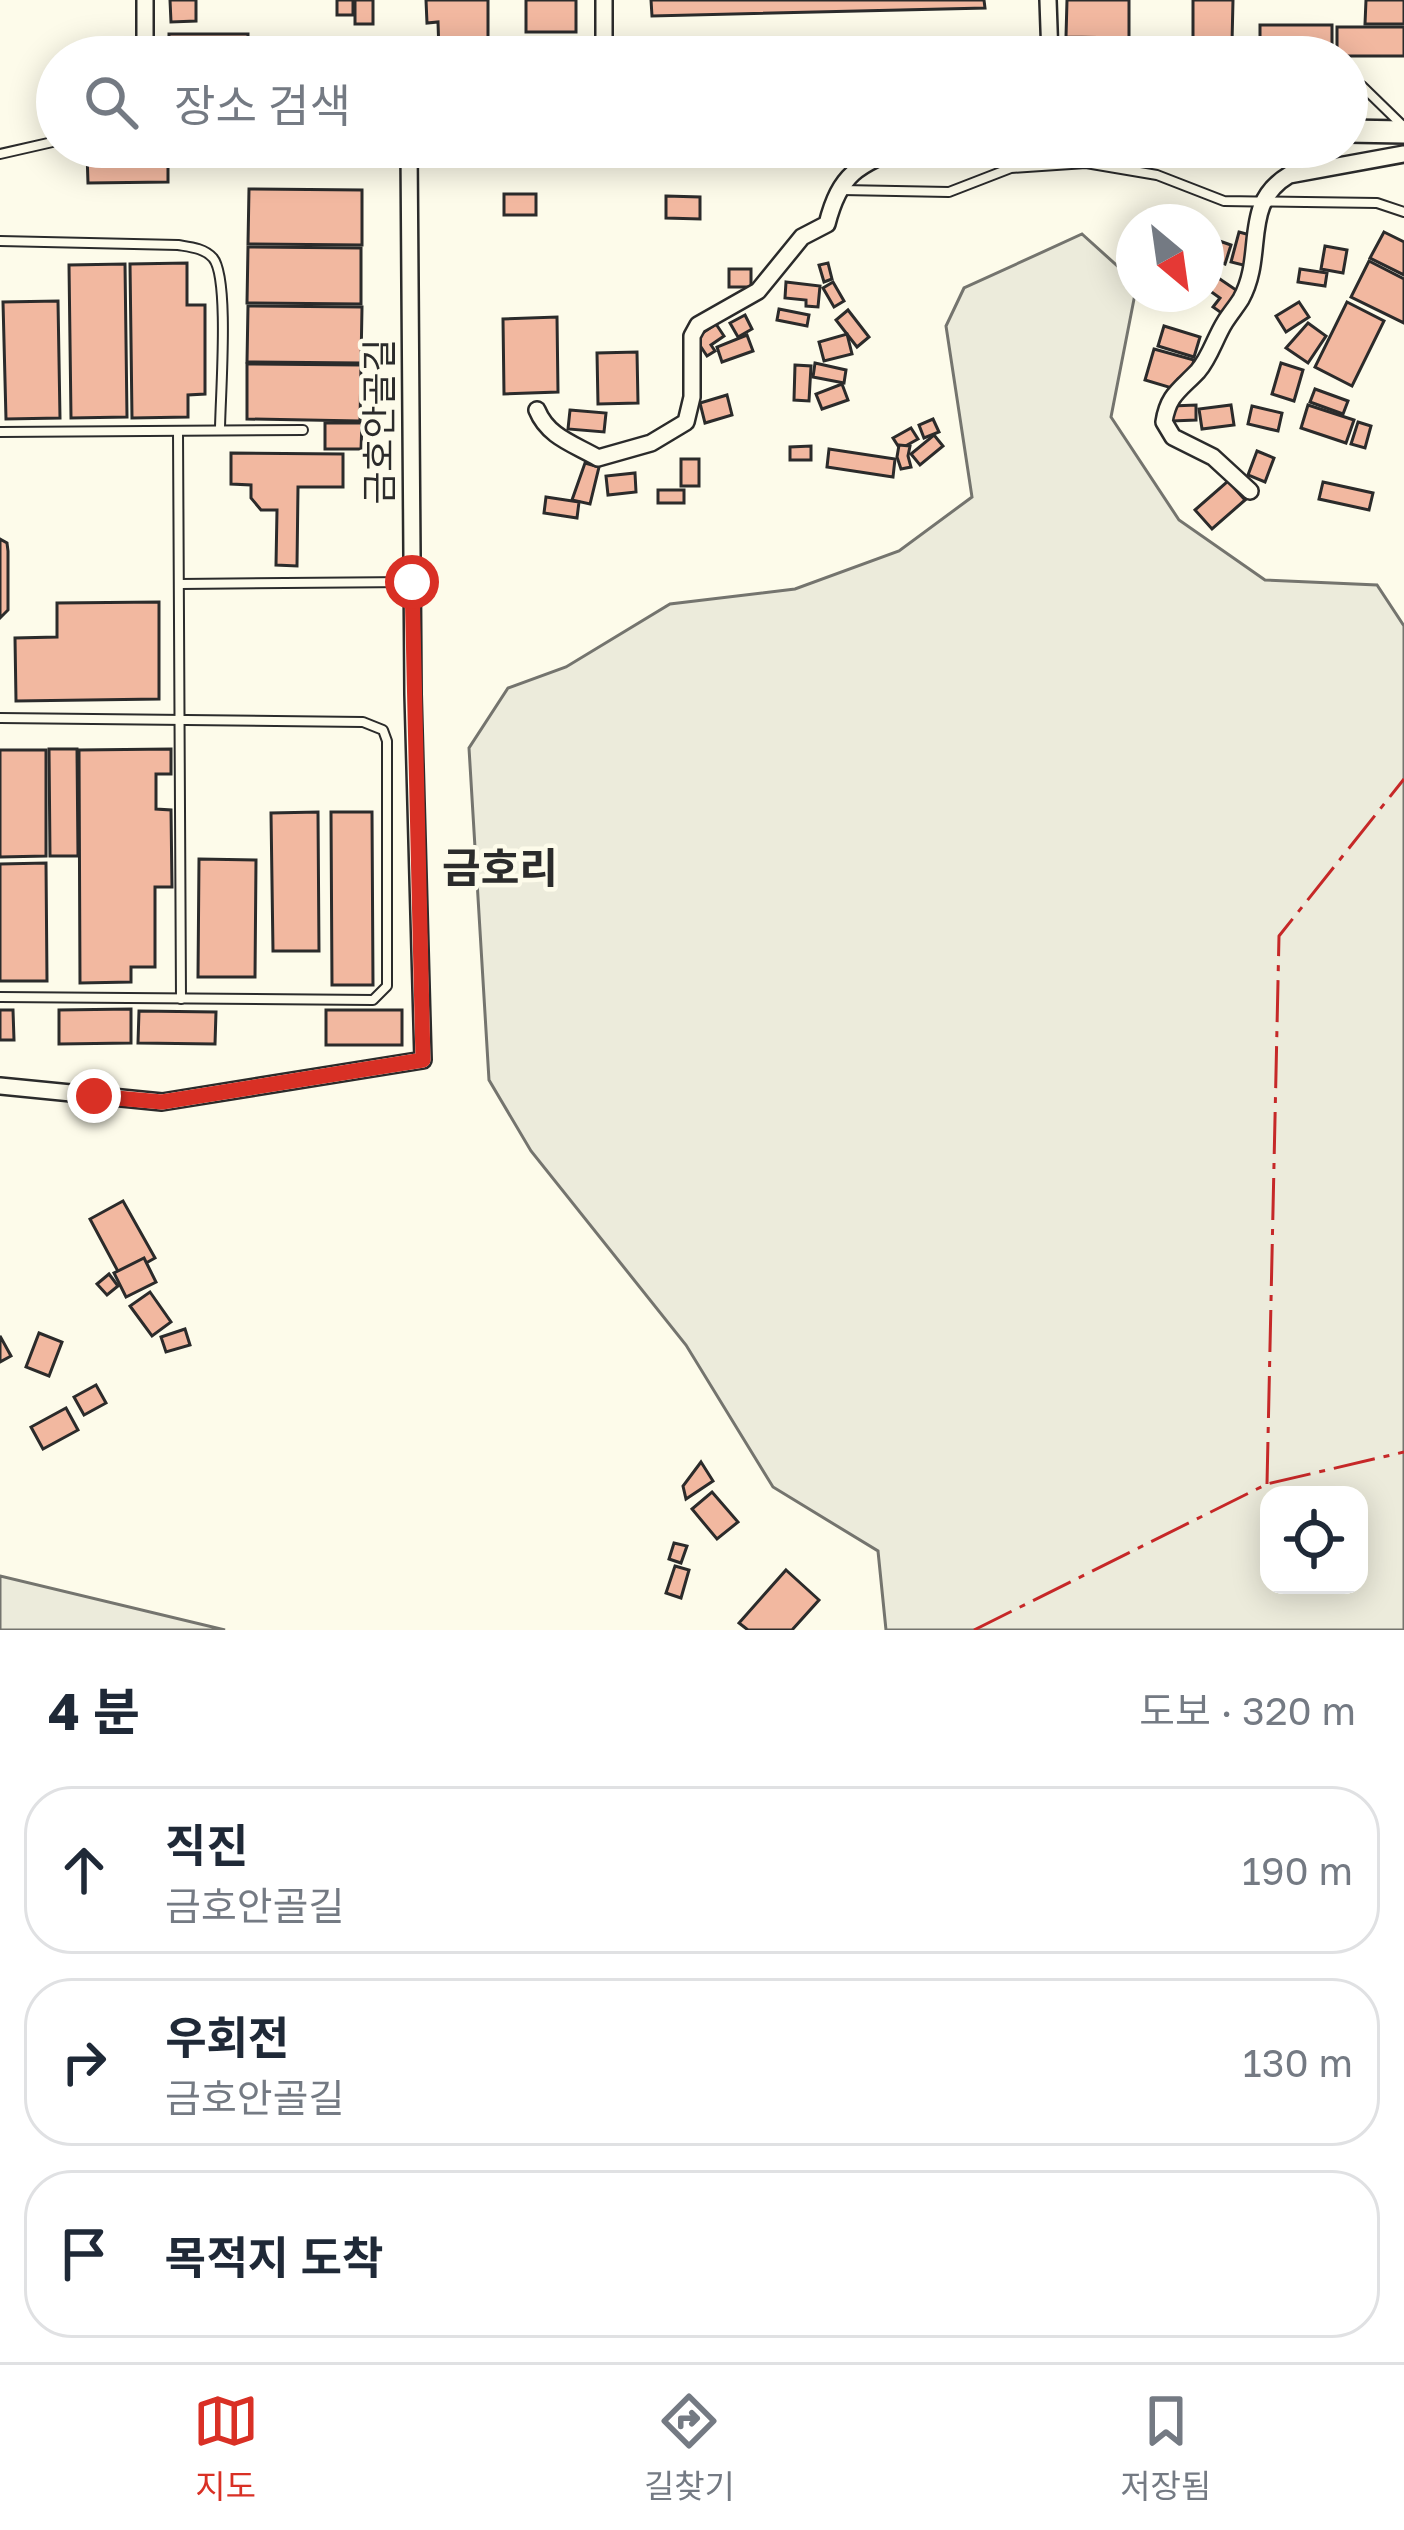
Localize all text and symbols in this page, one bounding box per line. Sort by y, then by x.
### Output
search box [36,36,1368,168]
icon: search [78,69,144,135]
text: 장소 검색 [174,78,351,132]
north arrow [1116,204,1224,312]
street label: 금호안골길 [357,339,400,505]
route start [385,555,439,609]
district label: 금호리 [442,842,558,892]
route end [67,1069,121,1123]
map controls [1260,1486,1368,1594]
button: locate [1260,1486,1368,1594]
text: 4 분 [48,1680,140,1741]
text: 도보 · 320 m [1139,1687,1356,1734]
text: 직진 [165,1818,248,1872]
icon: ahead [51,1837,117,1903]
text: 190 m [1242,1847,1353,1894]
text: 금호안골길 [165,1882,344,1929]
text: 우회전 [165,2010,289,2064]
icon: right [51,2029,117,2095]
text: 130 m [1243,2039,1353,2086]
text: 금호안골길 [165,2074,344,2121]
icon: arrive [51,2221,117,2287]
text: 목적지 도착 [165,2230,383,2284]
tab: 지도 [193,2388,259,2508]
tab: 길찾기 [644,2388,735,2508]
tab: 저장됨 [1120,2388,1211,2508]

